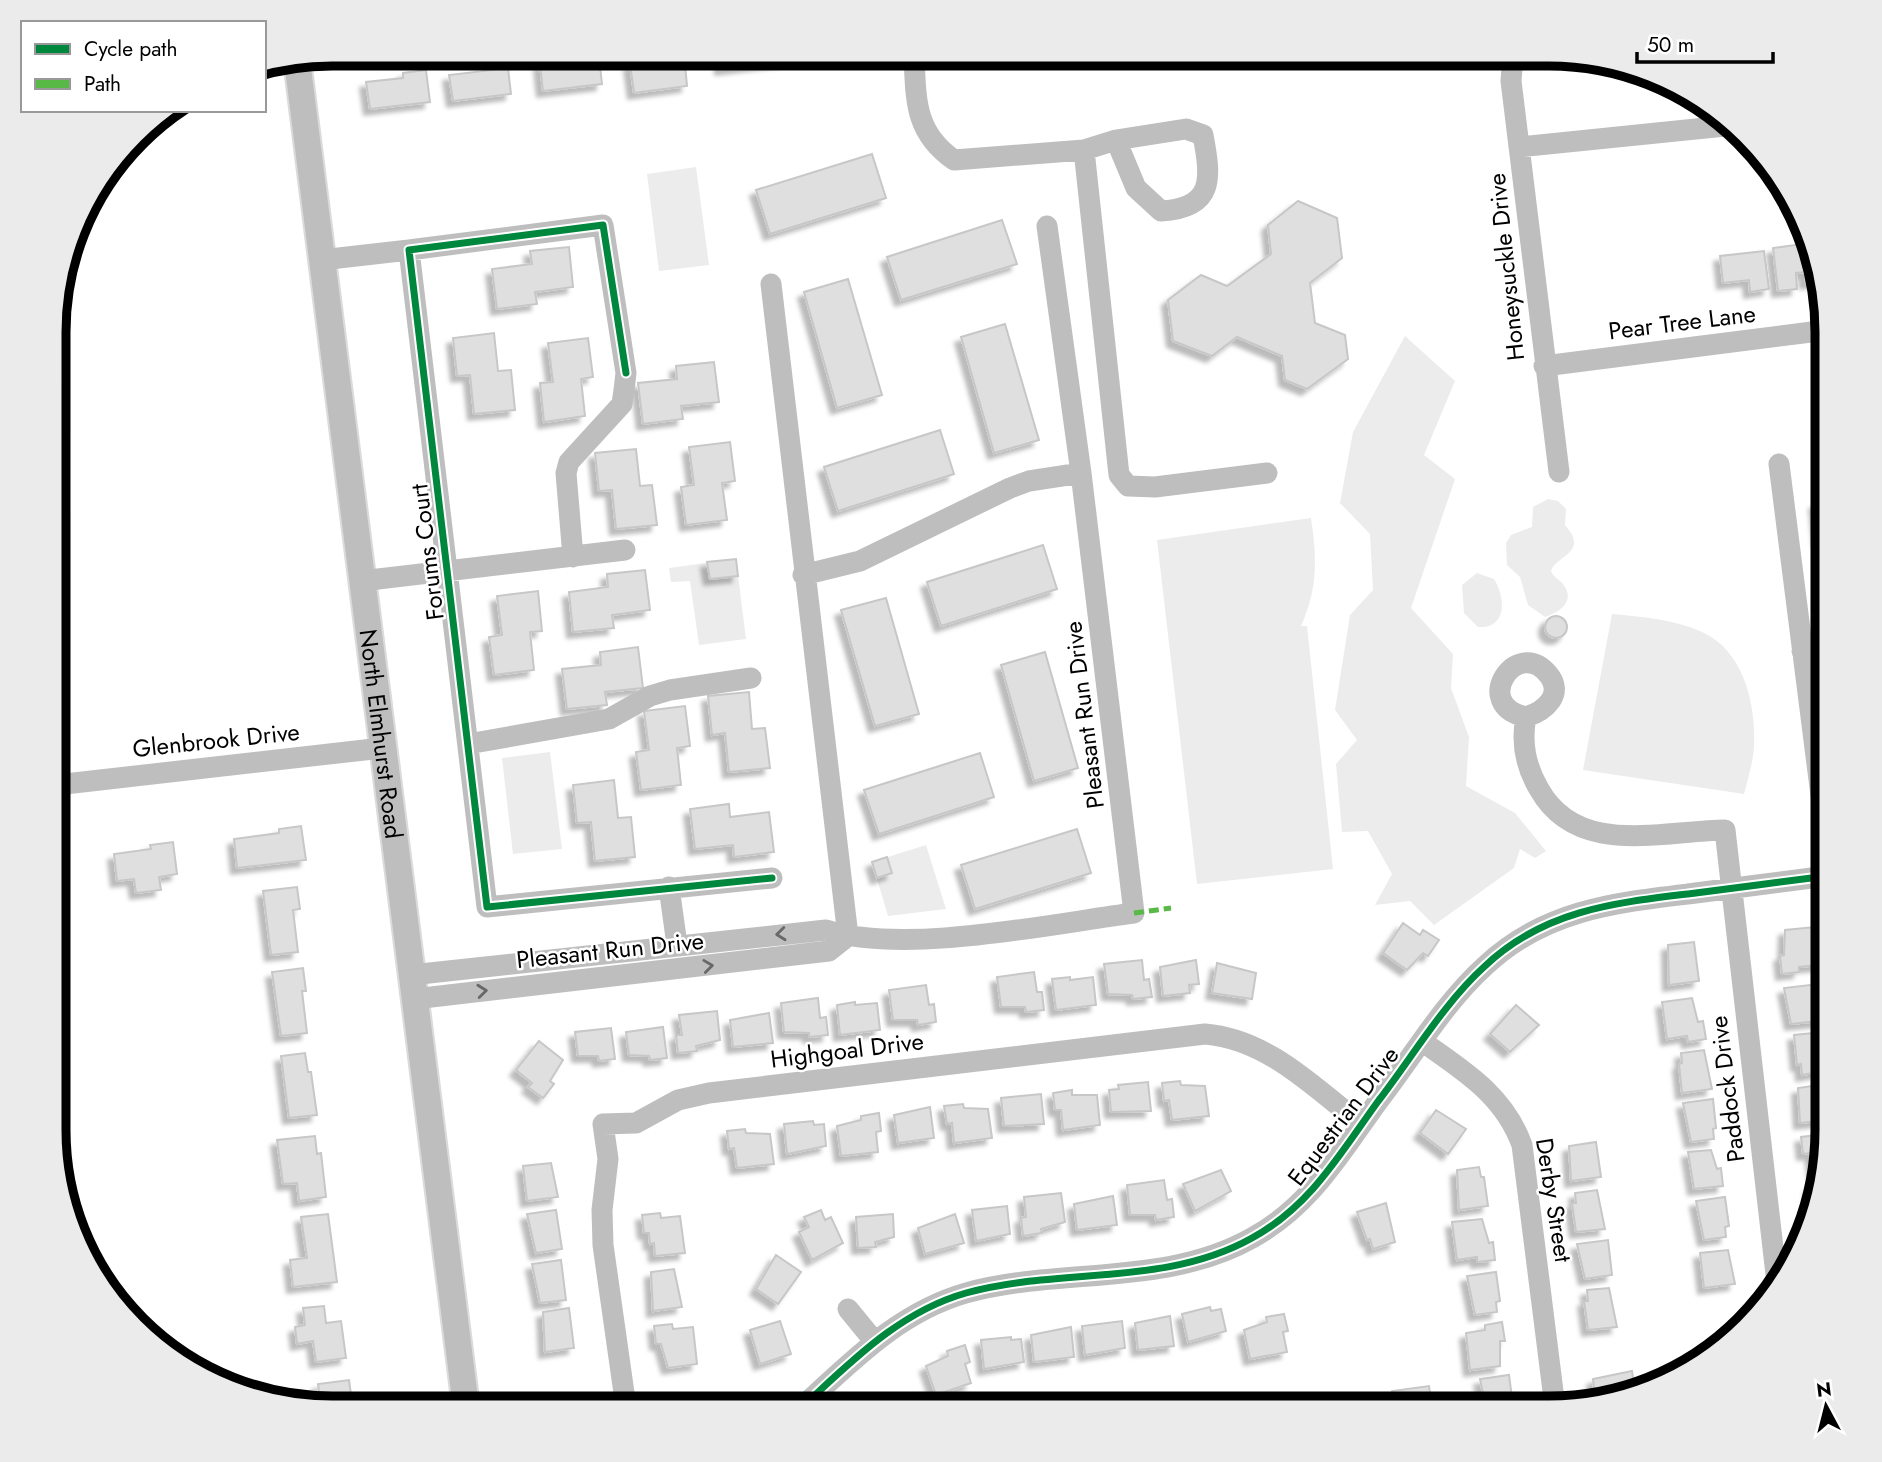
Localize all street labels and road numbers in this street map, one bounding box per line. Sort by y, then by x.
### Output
street label: Honeysuckle Drive [1479,172,1533,362]
street label: Pear Tree Lane [1606,296,1758,348]
street label: Forums Court [401,482,453,622]
street label: Pleasant Run Drive [1055,619,1113,811]
street label: North Elmhurst Road [351,627,412,841]
street label: Glenbrook Drive [131,714,301,766]
street label: Pleasant Run Drive [514,923,706,977]
street label: Paddock Drive [1701,1014,1753,1164]
street label: Highgoal Drive [768,1023,926,1077]
street label: Equestrian Drive [1279,1039,1407,1193]
street label: Derby Street [1527,1135,1581,1265]

